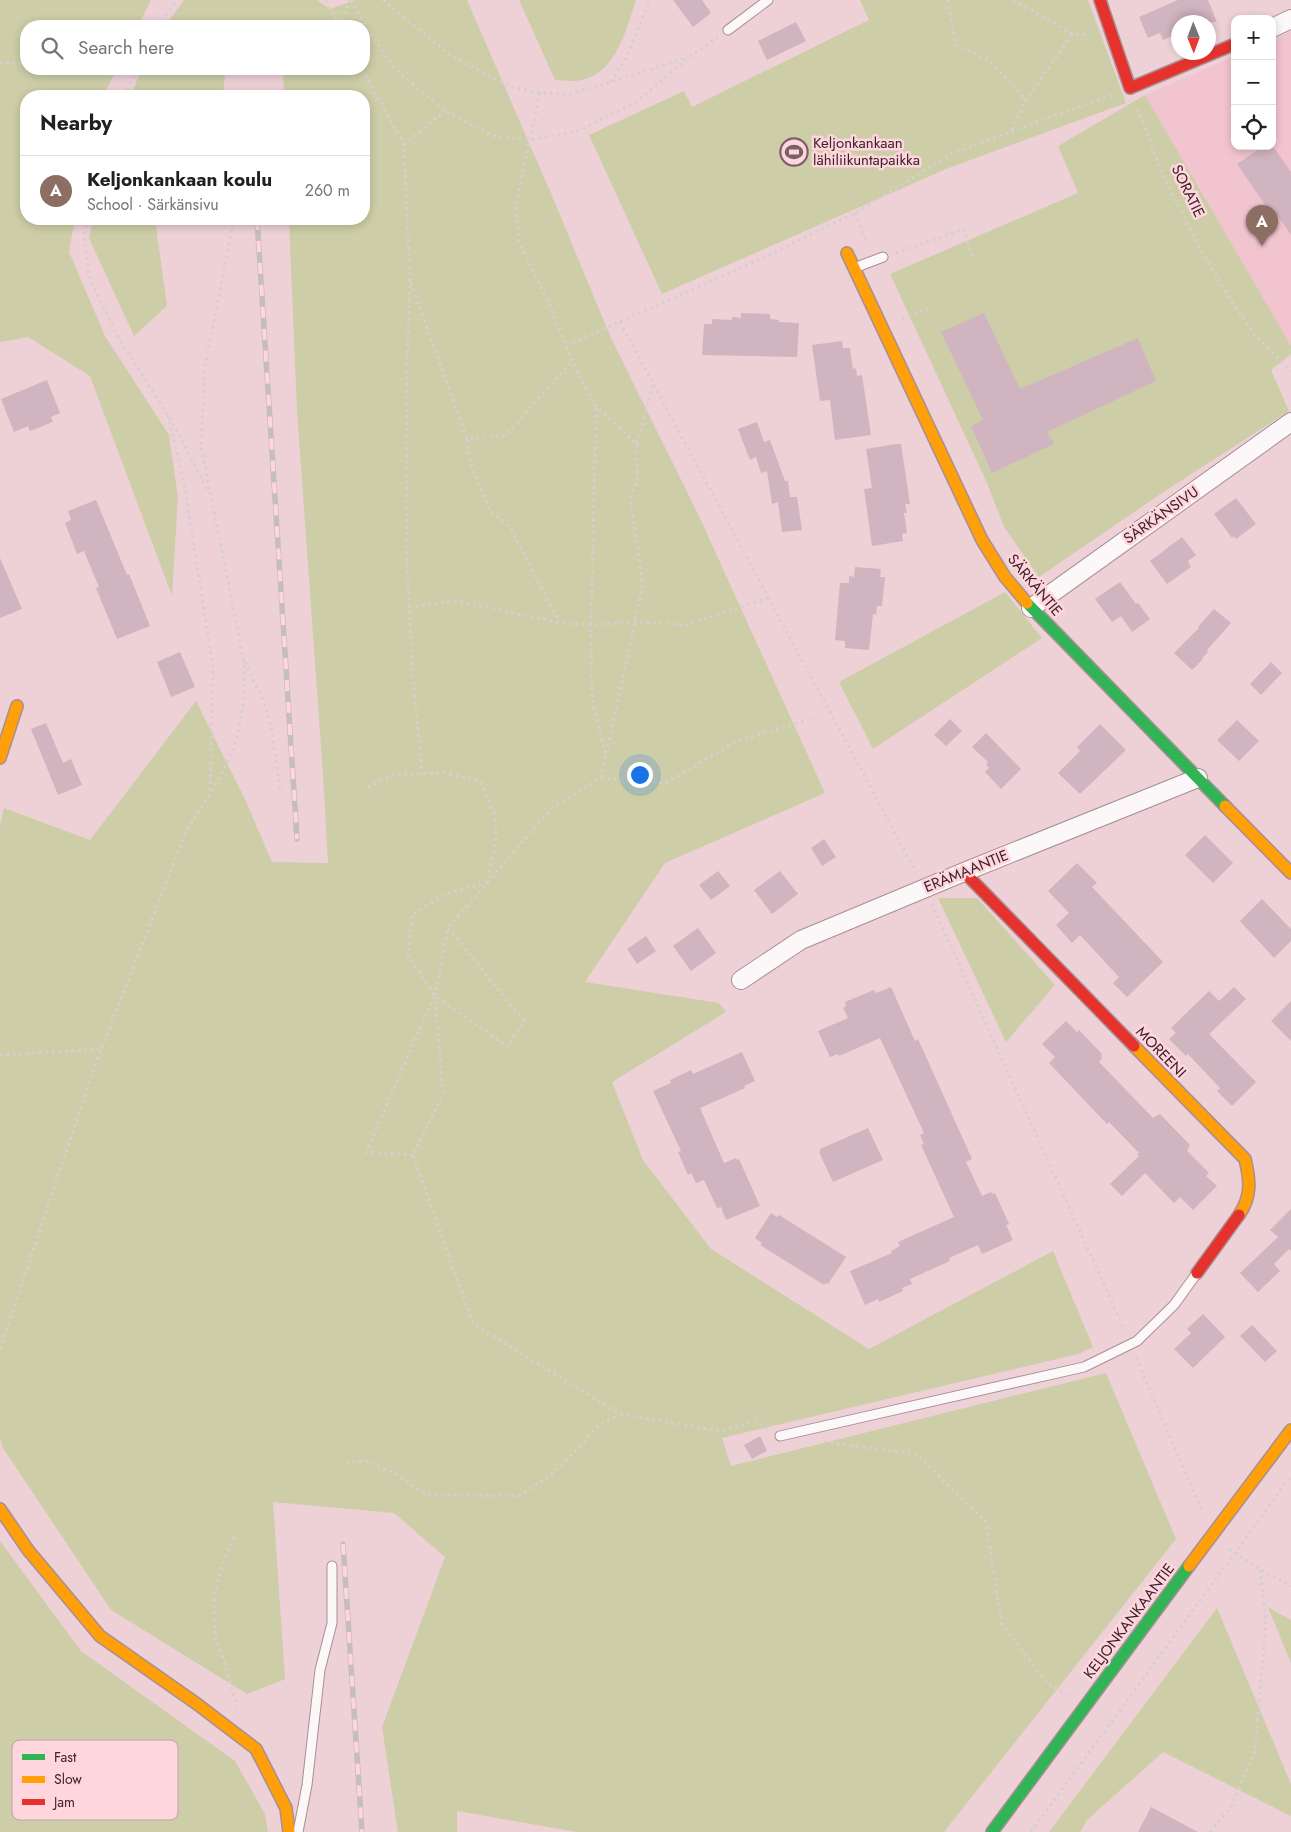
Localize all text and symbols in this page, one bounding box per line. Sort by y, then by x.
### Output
north arrow [1171,15,1216,60]
map controls [1231,15,1276,150]
button: + [1231,15,1276,60]
search box [20,20,370,75]
icon: search [38,34,66,62]
text: Search here [78,34,174,61]
button: − [1231,60,1276,105]
button: locate [1231,105,1276,150]
text: Nearby [40,108,112,138]
place label: Keljonkankaan lähiliikuntapaikka [813,132,920,171]
sports icon: Keljonkankaan lähiliikuntapaikka [779,137,809,167]
street label: SORATIE [1166,161,1210,221]
text: Keljonkankaan koulu [87,166,272,193]
text: A [50,179,62,202]
text: 260 m [305,179,350,202]
text: School · Särkänsivu [87,193,219,216]
pin: A [1246,205,1278,246]
street label: SÄRKÄNSIVU [1119,481,1203,549]
street label: SÄRKÄNTIE [1002,549,1068,621]
your location [627,762,653,788]
street label: ERÄMAANTIE [920,844,1012,898]
street label: MOREENI [1131,1021,1191,1083]
street label: KELJONKANKAANTIE [1078,1559,1180,1683]
legend [12,1740,178,1820]
text: Fast [54,1747,77,1767]
text: Slow [54,1769,82,1789]
text: Jam [52,1792,75,1812]

